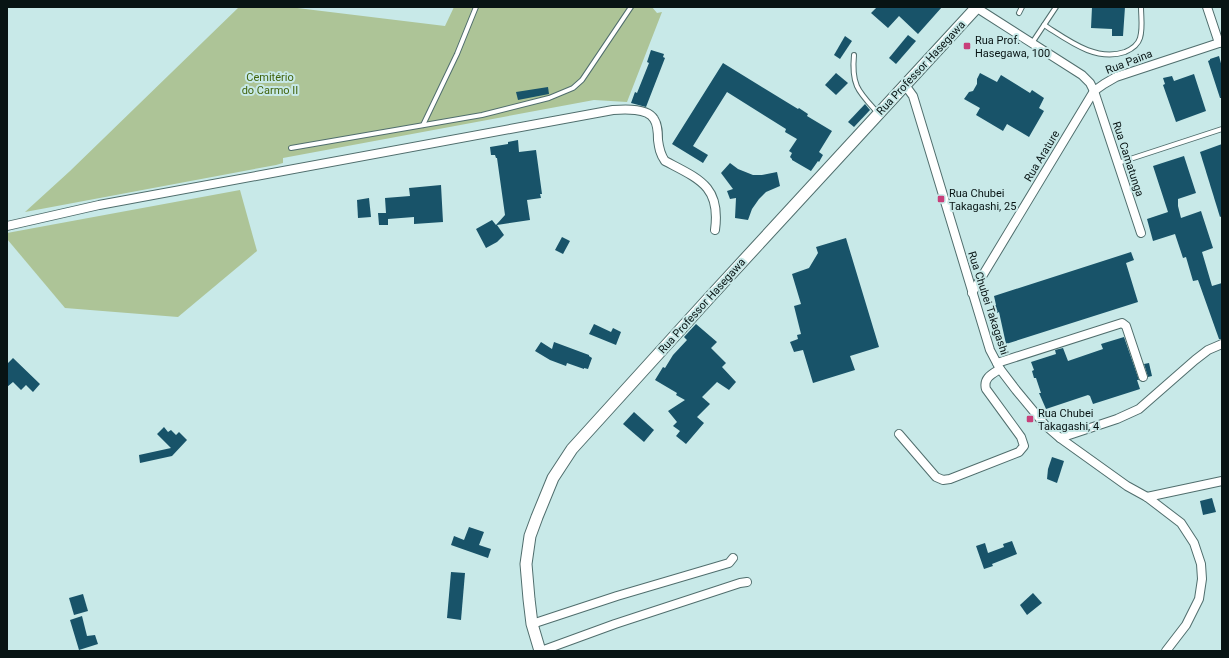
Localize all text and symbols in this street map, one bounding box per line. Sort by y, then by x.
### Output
street label: Rua Professor Hasegawa [874,18,968,118]
place label: Rua Prof. Hasegawa, 100 [975,34,1050,60]
marker: Rua Prof. Hasegawa, 100 [962,41,972,51]
street label: Rua Paina [1104,47,1154,77]
park label: Cemitério do Carmo II [242,71,298,97]
street label: Rua Camatunga [1110,120,1146,198]
street label: Rua Arature [1022,128,1062,184]
place label: Rua Chubei Takagashi, 25 [949,187,1016,213]
marker: Rua Chubei Takagashi, 25 [936,194,946,204]
street label: Rua Chubei Takagashi [965,250,1011,356]
street label: Rua Professor Hasegawa [656,256,748,356]
place label: Rua Chubei Takagashi, 4 [1038,407,1099,433]
marker: Rua Chubei Takagashi, 4 [1025,414,1035,424]

